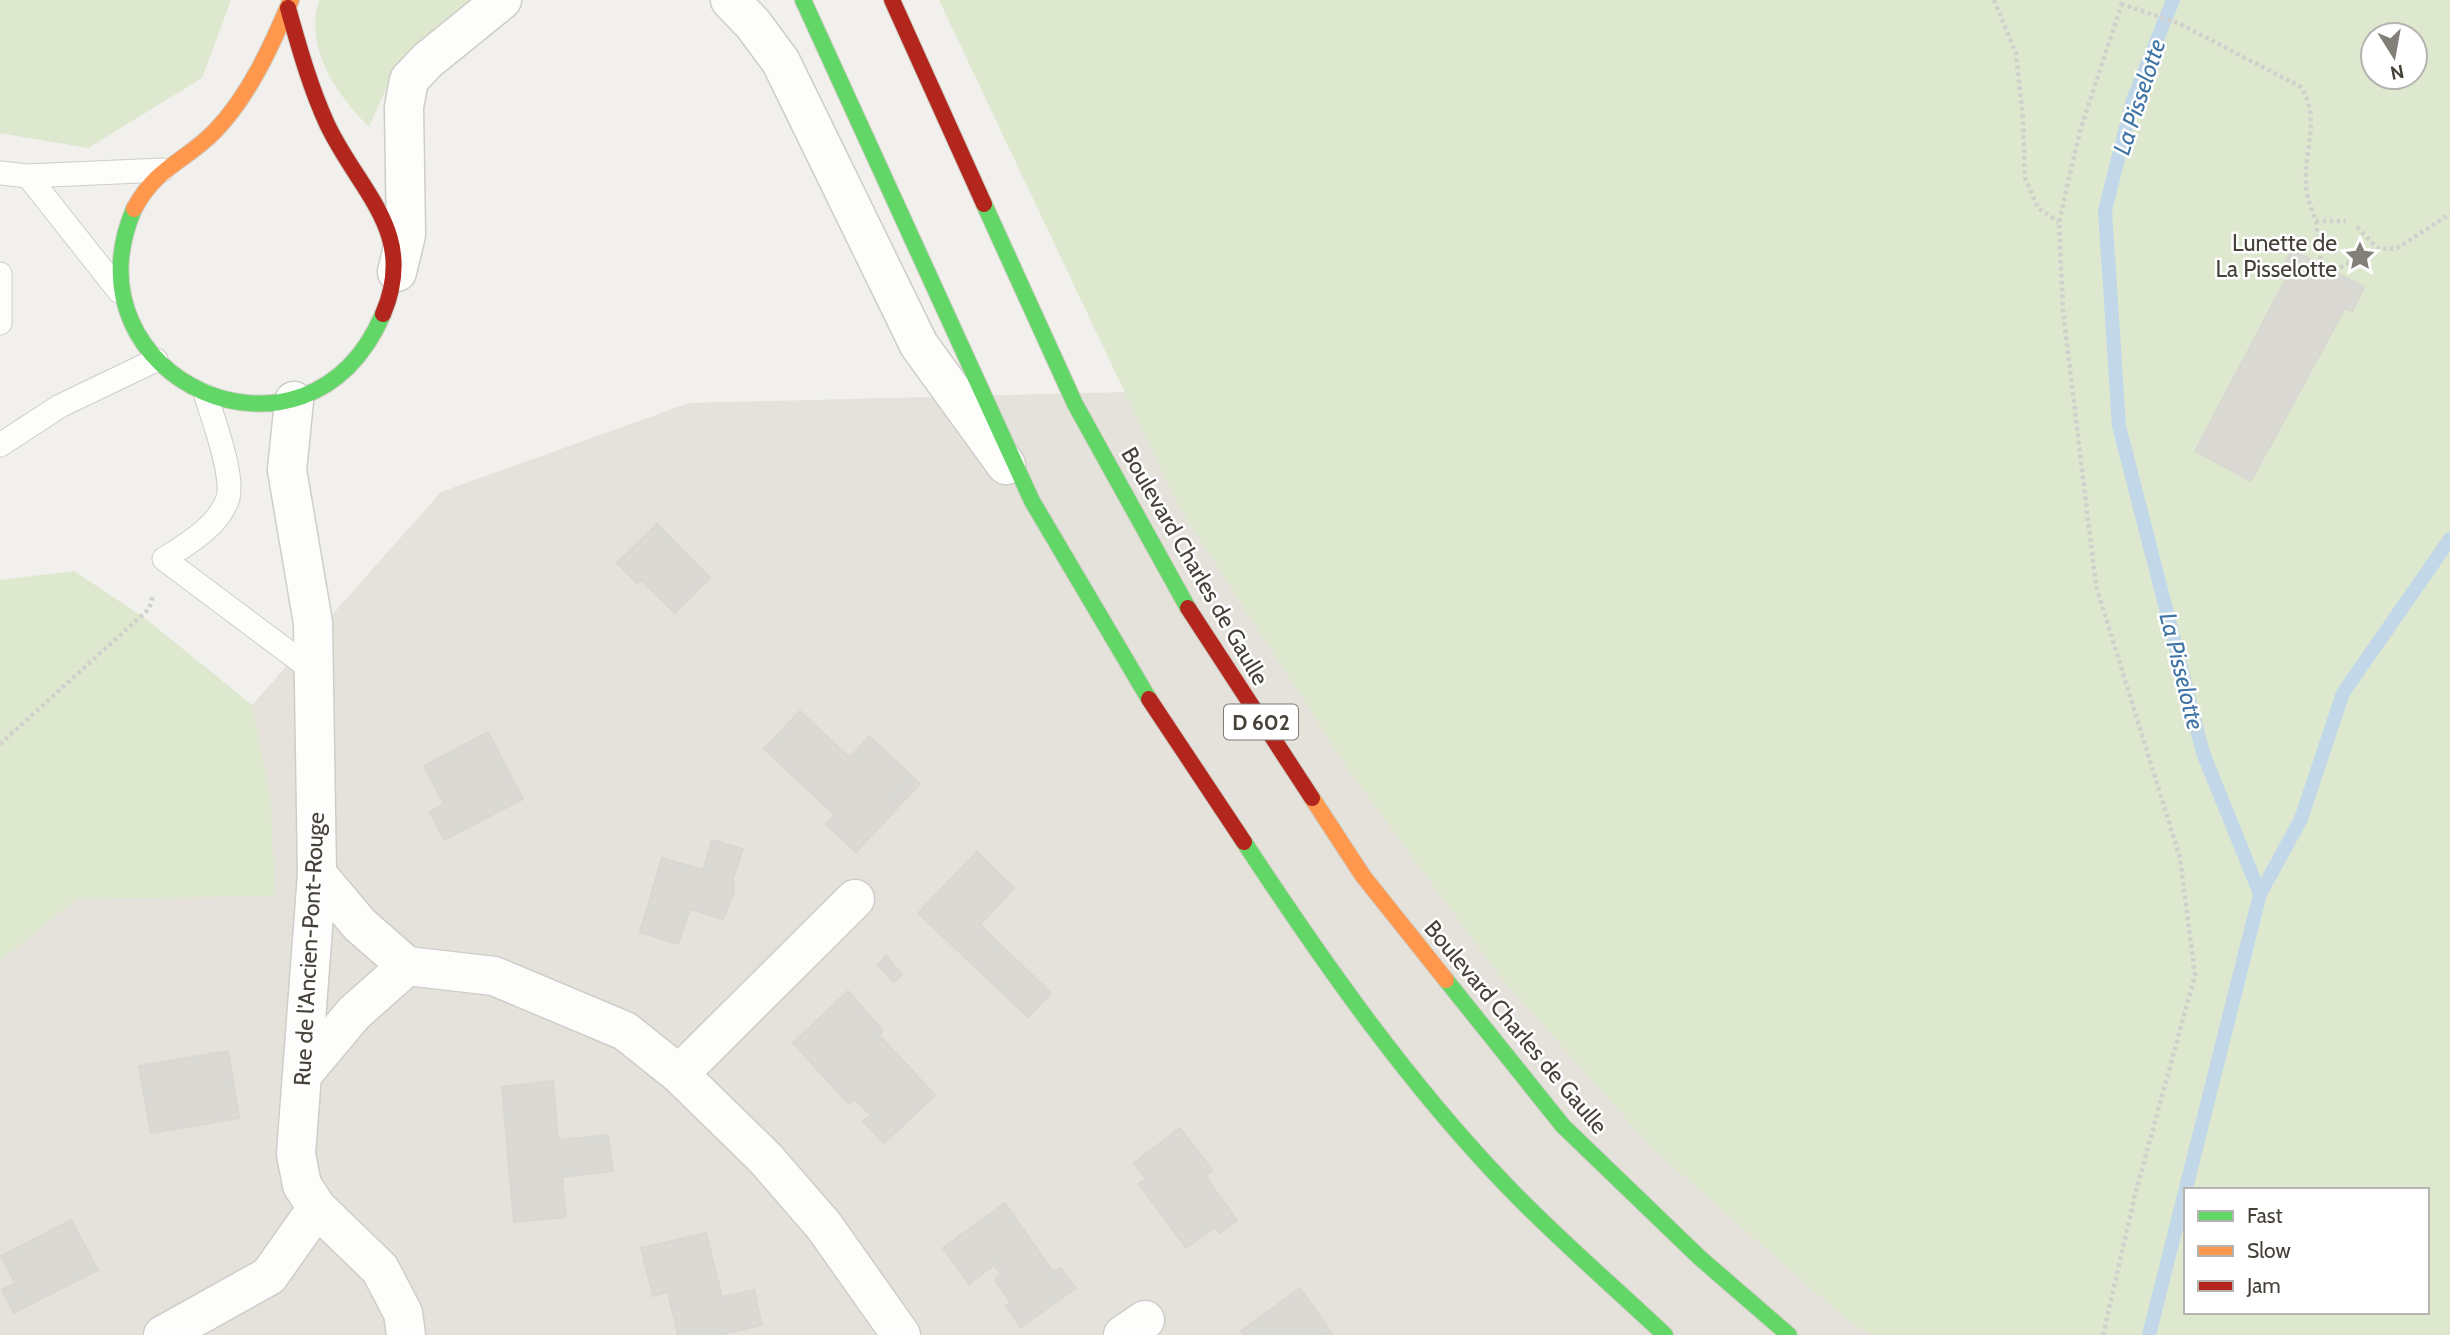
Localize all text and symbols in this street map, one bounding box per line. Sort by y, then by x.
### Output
north arrow [2359,21,2429,91]
water label: La Pisselotte [2107,36,2171,158]
text: N [2388,60,2406,85]
place label: Lunette de La Pisselotte [2216,229,2337,283]
place icon: Lunette de La Pisselotte [2343,239,2377,273]
street label: Boulevard Charles de Gaulle [1115,442,1275,690]
water label: La Pisselotte [2153,609,2211,733]
road number: D 602 [1224,704,1298,740]
street label: Rue de l'Ancien-Pont-Rouge [288,811,330,1087]
street label: Boulevard Charles de Gaulle [1418,915,1614,1140]
legend [2184,1188,2429,1314]
text: Fast [2247,1203,2283,1228]
text: Slow [2247,1238,2291,1263]
text: Jam [2246,1273,2281,1298]

